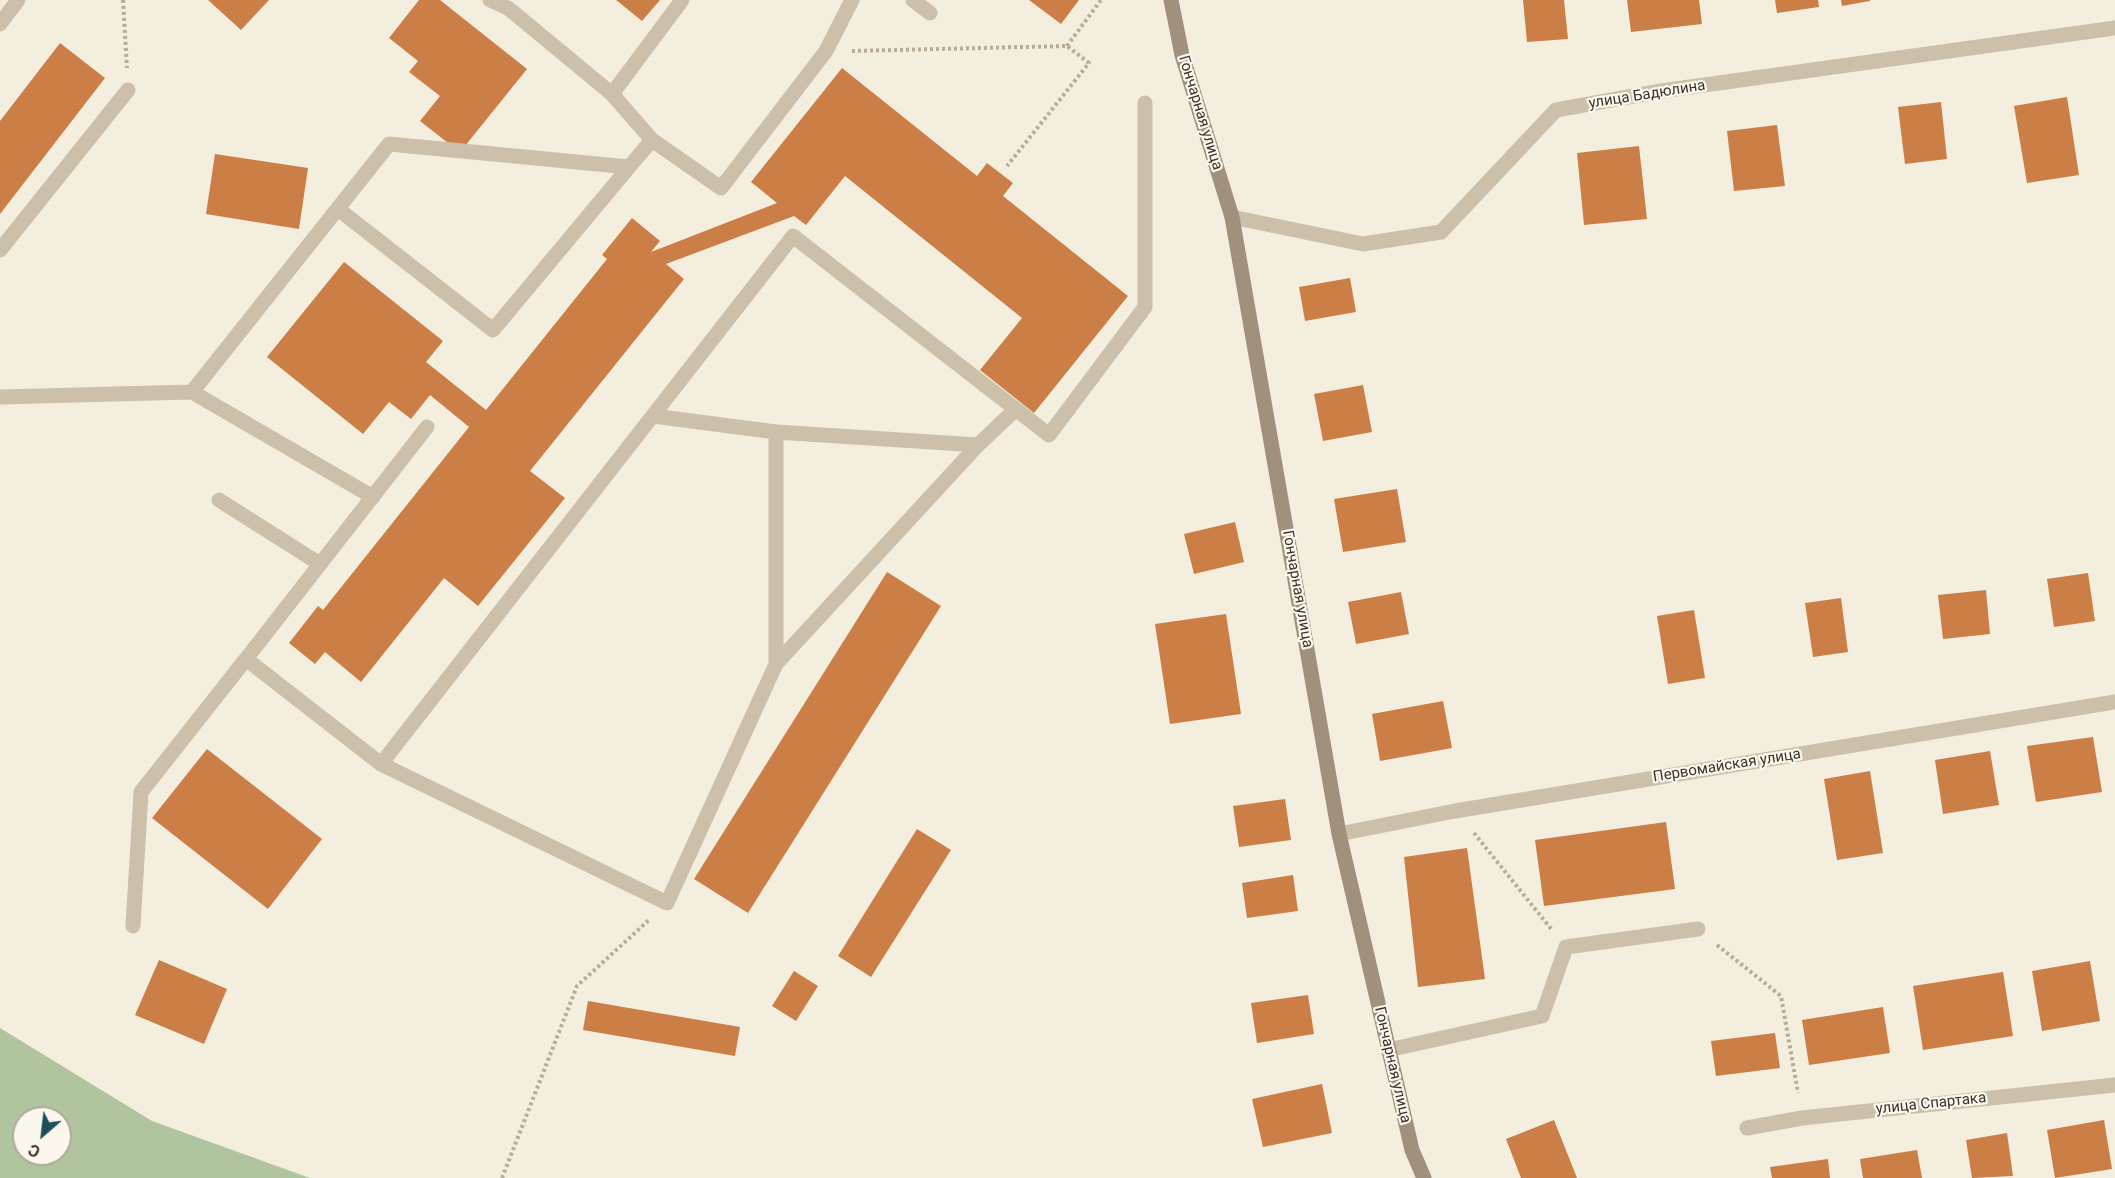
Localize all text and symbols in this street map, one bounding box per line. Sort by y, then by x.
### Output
street label: Гончарная улица [1174,54,1226,172]
street label: улица Бадюлина [1587,77,1707,113]
street label: Гончарная улица [1278,529,1316,649]
street label: Первомайская улица [1652,745,1802,787]
street label: Гончарная улица [1370,1005,1414,1125]
street label: улица Спартака [1875,1089,1987,1119]
north arrow [12,1106,72,1166]
text: С [25,1140,43,1161]

